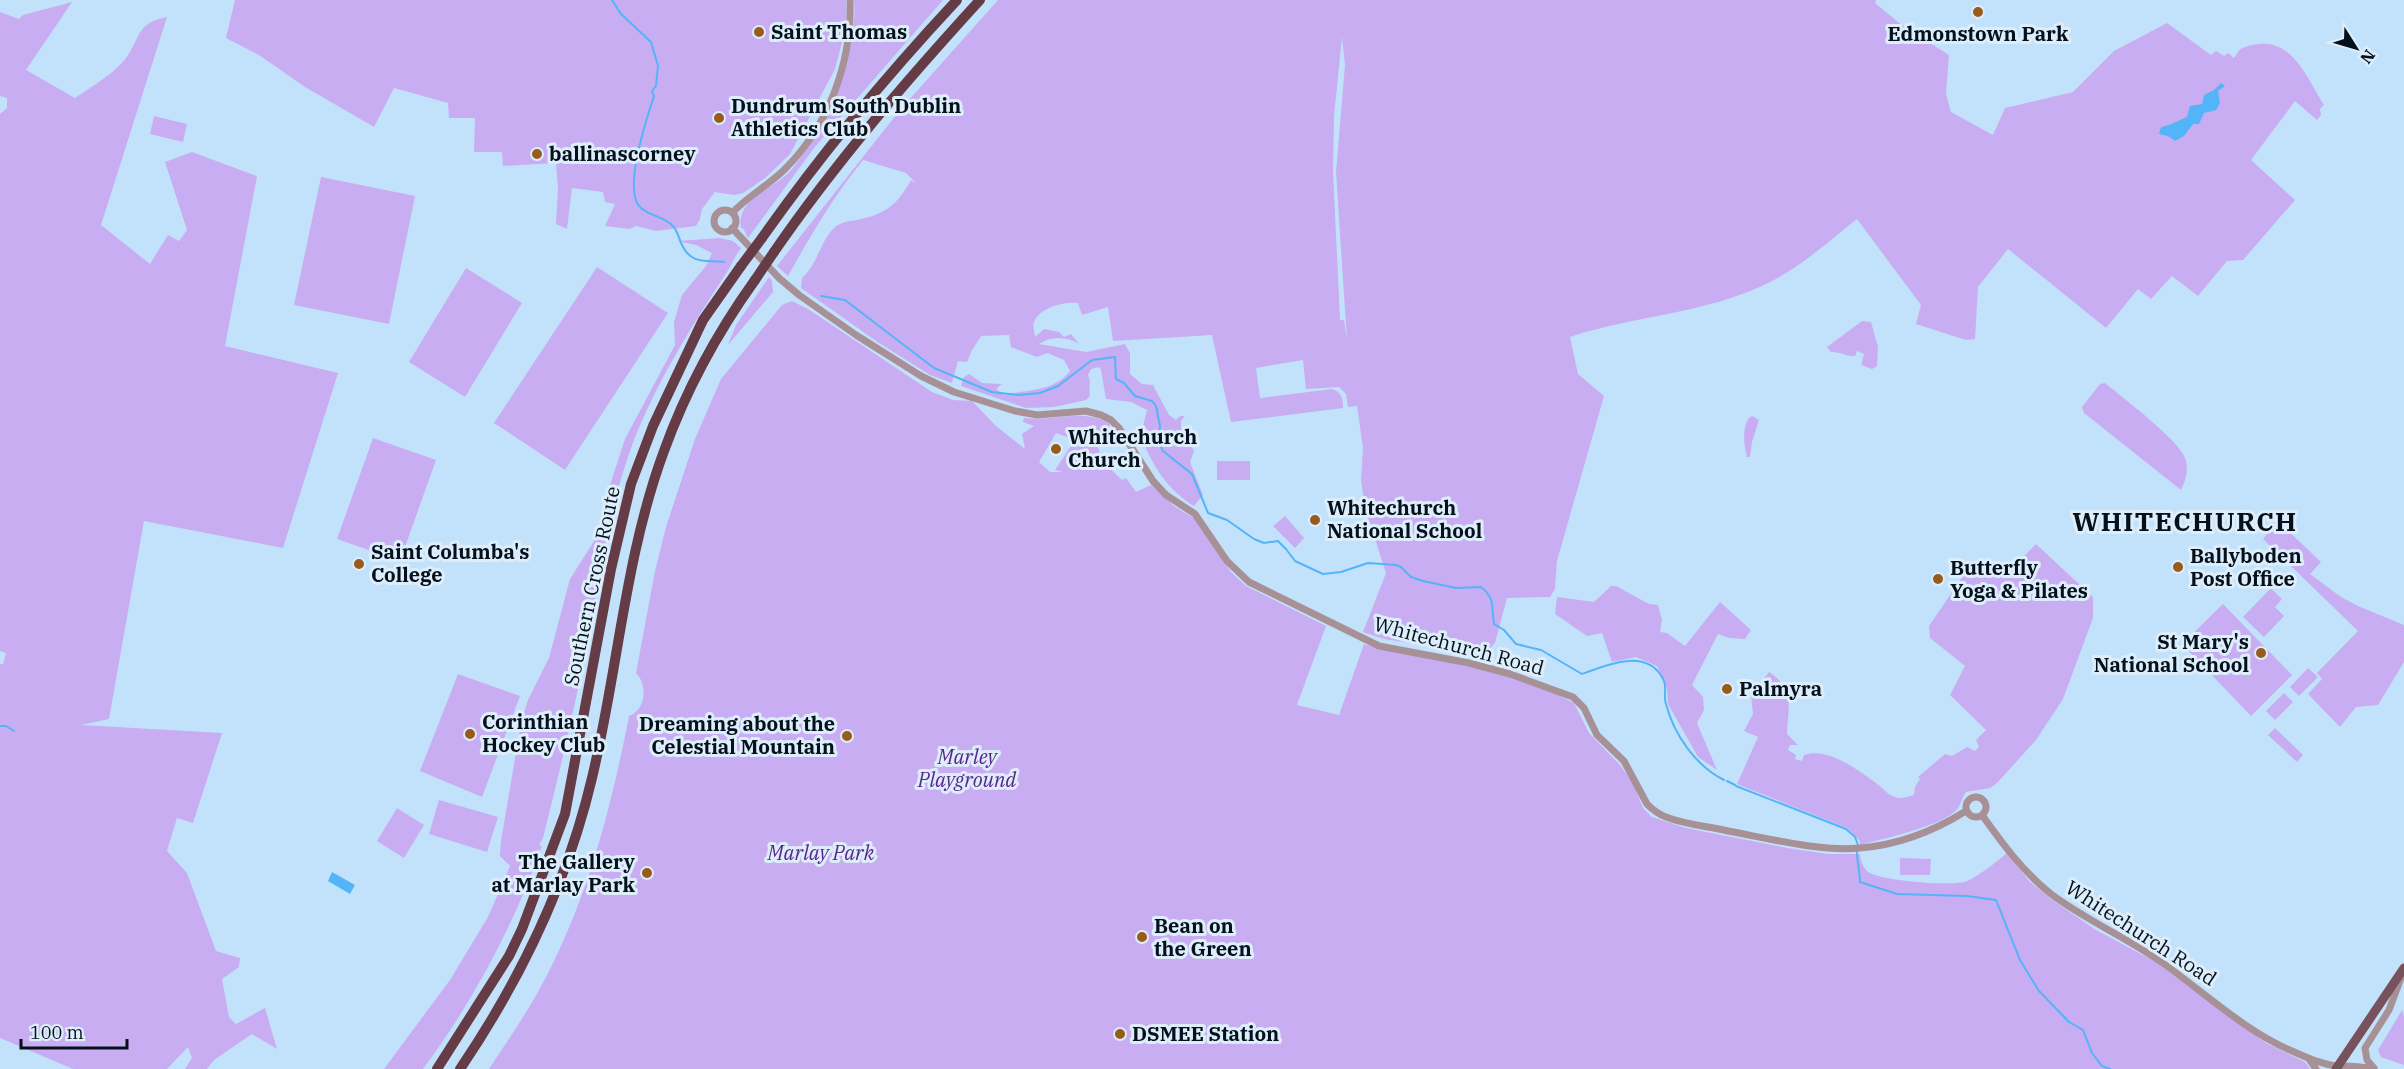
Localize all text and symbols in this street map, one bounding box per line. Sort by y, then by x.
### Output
marker: Edmonstown Park [1971,5,1985,19]
place label: Saint Thomas [771,18,907,45]
north arrow [2326,18,2386,78]
place label: Edmonstown Park [1888,20,2069,47]
marker: Saint Thomas [752,25,766,39]
text: N [2356,46,2380,68]
place label: Dundrum South Dublin Athletics Club [731,92,961,142]
marker: Dundrum South Dublin Athletics Club [712,111,726,125]
place label: ballinascorney [549,140,696,167]
marker: ballinascorney [530,147,544,161]
place label: Whitechurch Church [1068,423,1197,473]
marker: Whitechurch Church [1049,442,1063,456]
street label: Southern Cross Route [557,484,626,688]
place label: Whitechurch National School [1327,494,1482,544]
district label: WHITECHURCH [2072,504,2298,538]
marker: Whitechurch National School [1308,513,1322,527]
place label: Saint Columba's College [371,538,529,588]
place label: Ballyboden Post Office [2190,542,2302,592]
place label: Butterfly Yoga & Pilates [1950,554,2088,604]
marker: Saint Columba's College [352,557,366,571]
marker: Ballyboden Post Office [2171,560,2185,574]
marker: Butterfly Yoga & Pilates [1931,572,1945,586]
street label: Whitechurch Road [1371,610,1547,681]
place label: St Mary's National School [2094,628,2249,678]
marker: St Mary's National School [2254,646,2268,660]
place label: Palmyra [1739,675,1822,702]
marker: Palmyra [1720,682,1734,696]
place label: Corinthian Hockey Club [482,708,605,758]
place label: Dreaming about the Celestial Mountain [639,710,835,760]
marker: Corinthian Hockey Club [463,727,477,741]
marker: Dreaming about the Celestial Mountain [840,729,854,743]
park label: Marley Playground [917,743,1017,793]
park label: Marlay Park [767,839,875,866]
place label: The Gallery at Marlay Park [491,848,636,898]
marker: The Gallery at Marlay Park [640,866,654,880]
street label: Whitechurch Road [2060,874,2222,992]
place label: Bean on the Green [1154,912,1252,962]
marker: Bean on the Green [1135,930,1149,944]
scale bar [21,1012,128,1050]
place label: DSMEE Station [1132,1020,1279,1047]
text: 100 m [30,1021,84,1044]
marker: DSMEE Station [1113,1027,1127,1041]

